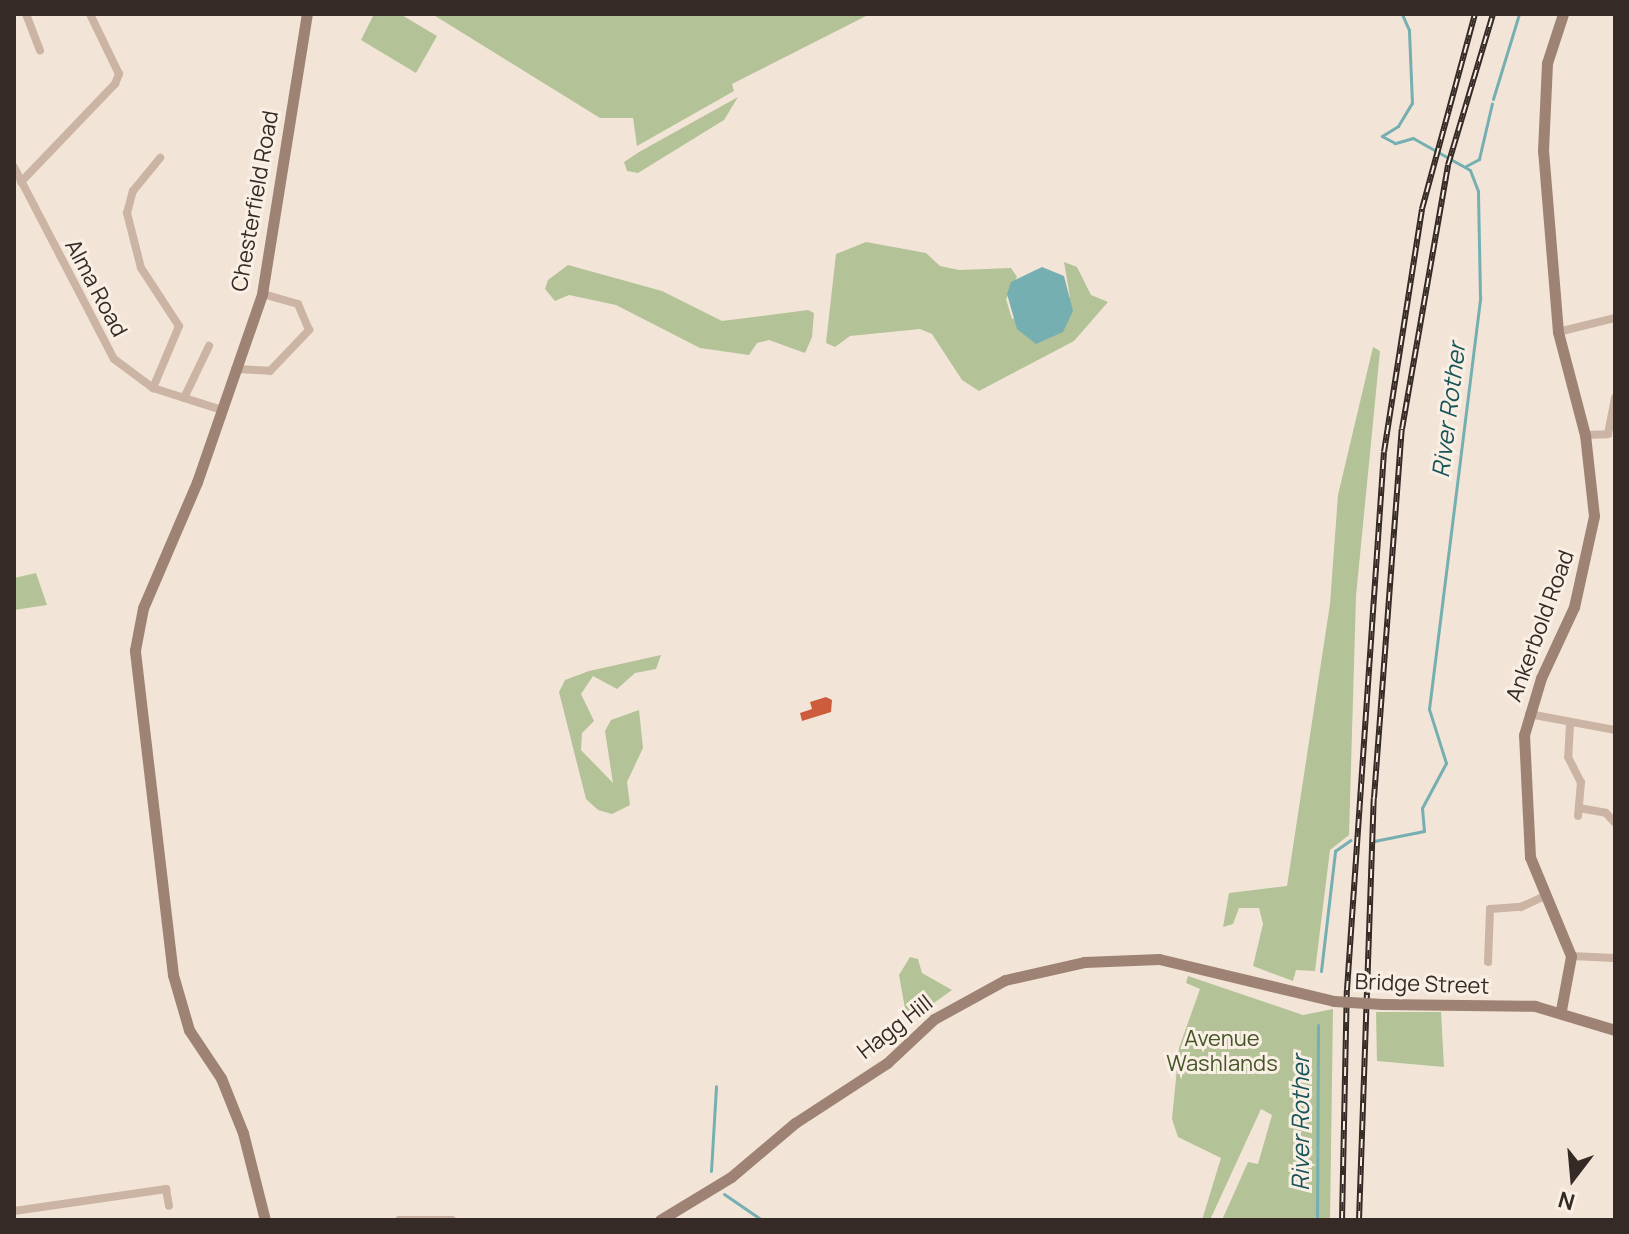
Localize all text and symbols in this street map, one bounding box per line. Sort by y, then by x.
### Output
street label: Chesterfield Road [226,108,284,294]
street label: Alma Road [59,235,133,341]
water label: River Rother [1425,341,1471,479]
street label: Ankerbold Road [1500,547,1580,705]
street label: Bridge Street [1354,968,1490,1000]
street label: Hagg Hill [852,989,938,1065]
park label: Avenue Washlands [1166,1025,1278,1076]
water label: River Rother [1286,1055,1314,1191]
north arrow [1533,1138,1613,1218]
text: N [1555,1184,1578,1218]

